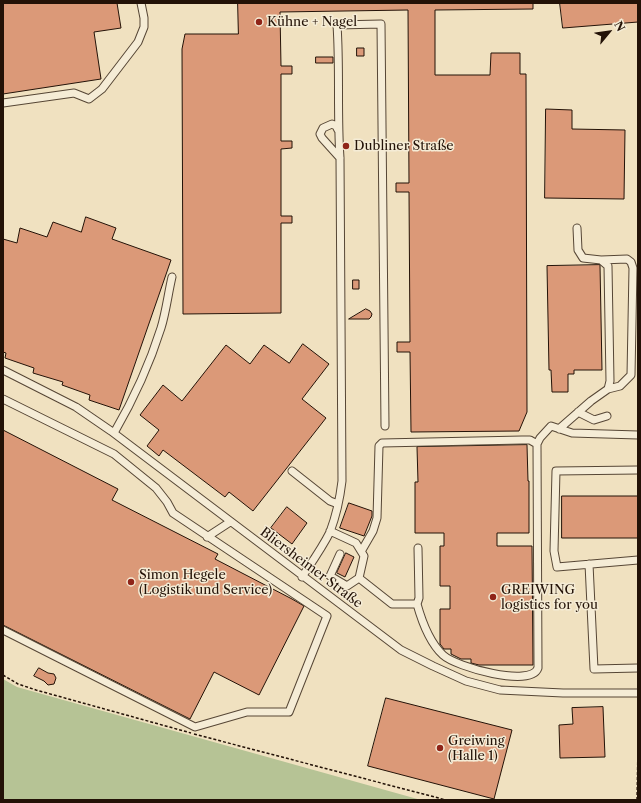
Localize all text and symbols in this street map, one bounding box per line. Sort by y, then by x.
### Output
north arrow [589,12,629,52]
place label: Kühne + Nagel [267,14,357,30]
marker: Kühne + Nagel [254,17,264,27]
text: N [611,19,628,34]
place label: Dubliner Straße [354,138,454,154]
marker: Dubliner Straße [341,141,351,151]
street label: Bliersheimer Straße [257,524,365,612]
place label: Simon Hegele (Logistik und Service) [139,567,272,598]
marker: Simon Hegele (Logistik und Service) [126,577,136,587]
place label: GREIWING logistics for you [501,582,598,613]
marker: GREIWING logistics for you [488,592,498,602]
place label: Greiwing (Halle 1) [448,733,505,764]
marker: Greiwing (Halle 1) [435,743,445,753]

